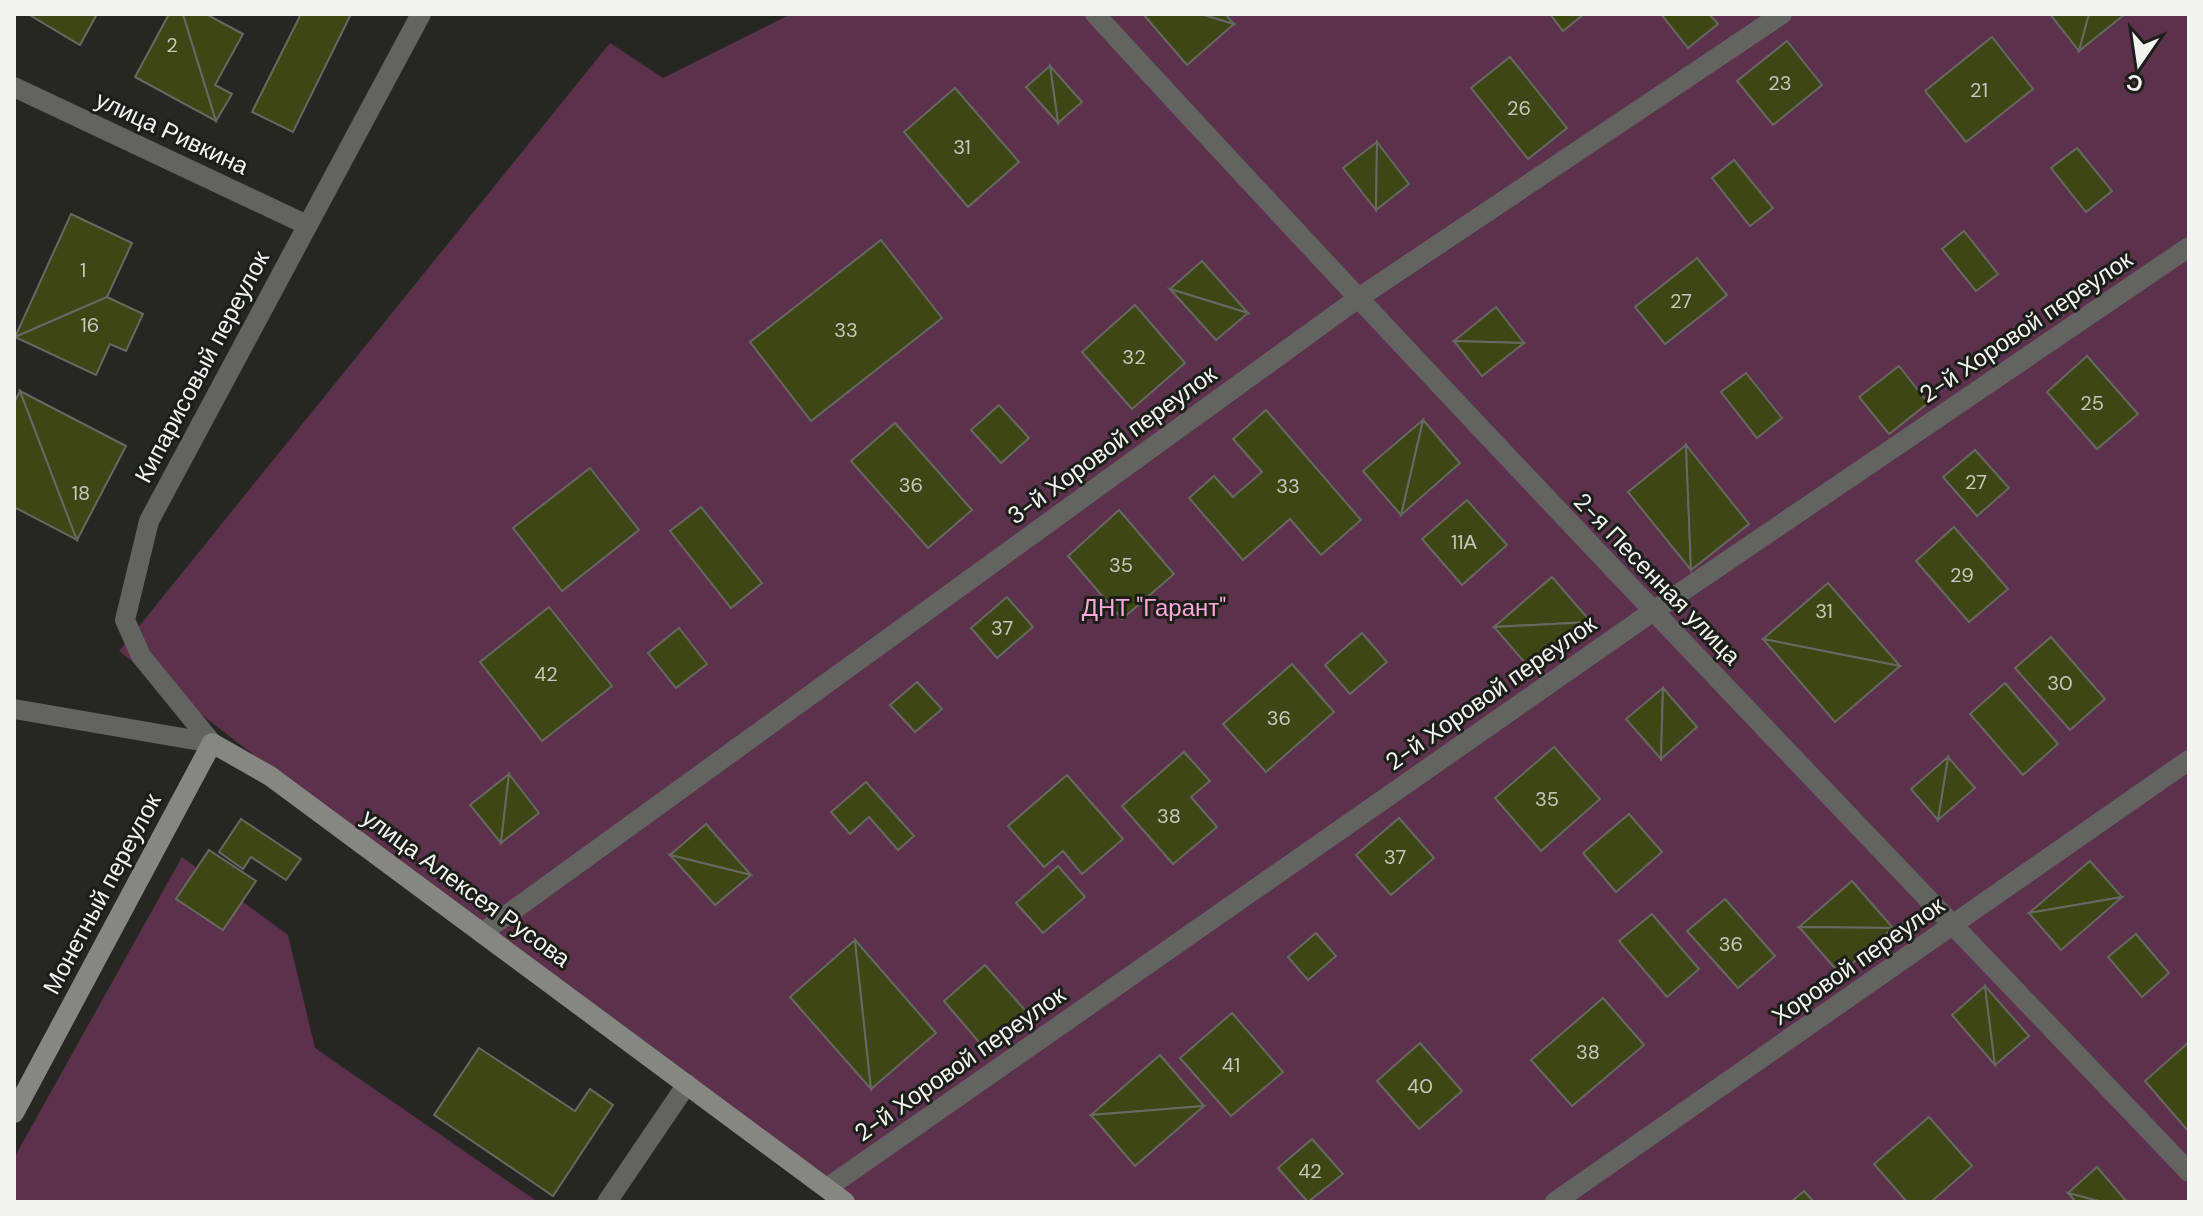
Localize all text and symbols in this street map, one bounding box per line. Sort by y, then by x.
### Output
north arrow [2099,24,2179,104]
house number: 2 [166,32,178,58]
text: С [2124,67,2146,99]
house number: 23 [1768,70,1792,96]
house number: 21 [1970,77,1988,103]
street label: улица Ривкина [91,84,254,182]
house number: 26 [1507,95,1531,121]
house number: 31 [953,134,971,160]
street label: 2-й Хоровой переулок [1913,243,2139,409]
street label: Кипарисовый переулок [127,245,276,488]
house number: 1 [80,257,86,283]
house number: 27 [1670,288,1692,314]
house number: 16 [81,312,99,338]
house number: 33 [834,317,858,343]
house number: 32 [1122,344,1146,370]
street label: 3-й Хоровой переулок [1001,358,1223,531]
house number: 25 [2080,390,2104,416]
house number: 27 [1965,469,1987,495]
house number: 36 [899,472,923,498]
house number: 33 [1276,473,1300,499]
house number: 18 [72,480,90,506]
street label: 2-я Песенная улица [1567,486,1748,672]
house number: 11А [1451,529,1478,555]
house number: 35 [1109,552,1133,578]
house number: 29 [1950,562,1974,588]
park label: ДНТ "Гарант" [1082,592,1226,623]
house number: 31 [1815,598,1833,624]
street label: 2-й Хоровой переулок [1379,608,1603,777]
house number: 37 [991,615,1013,641]
house number: 42 [534,661,558,687]
house number: 30 [2047,670,2073,696]
house number: 36 [1267,705,1291,731]
house number: 35 [1535,786,1559,812]
street label: Монетный переулок [36,788,168,1000]
street label: улица Алексея Русова [356,801,577,974]
house number: 38 [1157,803,1181,829]
house number: 37 [1384,844,1406,870]
street label: Хоровой переулок [1765,889,1950,1032]
house number: 36 [1719,931,1743,957]
street label: 2-й Хоровой переулок [848,979,1072,1148]
house number: 38 [1576,1039,1600,1065]
house number: 41 [1222,1052,1240,1078]
house number: 40 [1407,1073,1433,1099]
house number: 42 [1298,1158,1322,1184]

